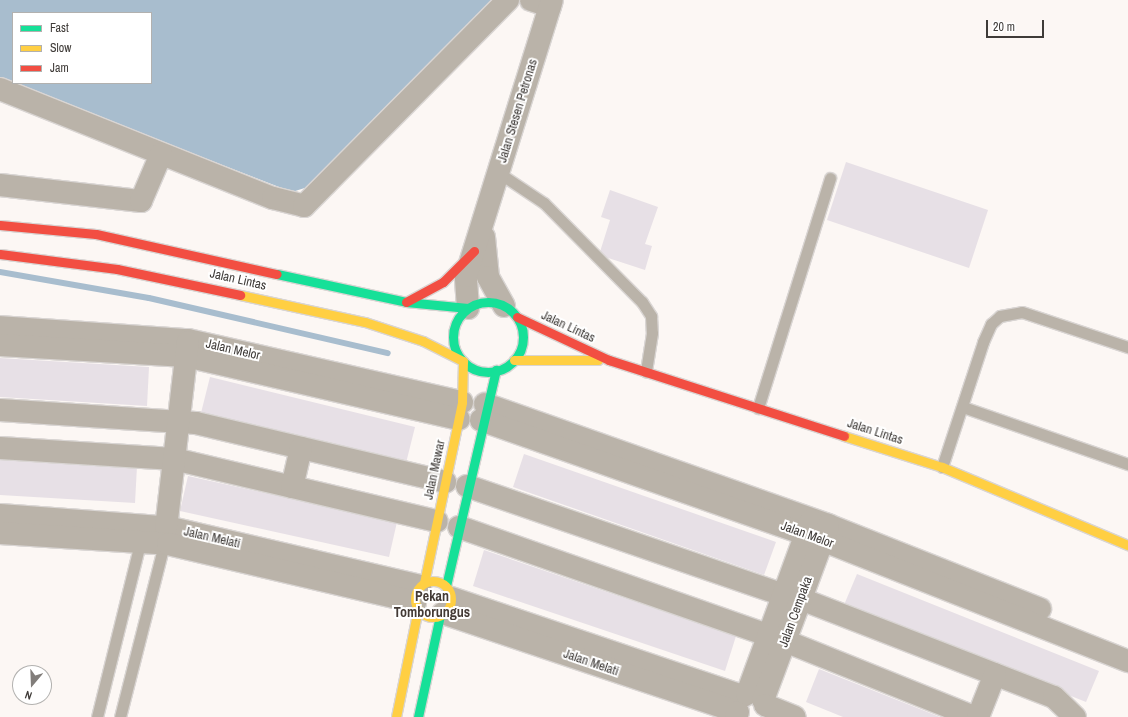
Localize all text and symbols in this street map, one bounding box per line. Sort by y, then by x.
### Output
legend [12,12,152,84]
scale bar [988,12,1046,38]
text: 20 m [993,19,1015,35]
text: Fast [50,20,69,36]
text: Slow [50,40,71,56]
street label: Jalan Stesen Petronas [495,57,541,165]
text: Jam [50,60,69,76]
street label: Jalan Lintas [208,266,268,294]
street label: Jalan Lintas [539,308,597,346]
street label: Jalan Melor [204,336,262,364]
street label: Jalan Lintas [845,416,905,448]
street label: Jalan Mawar [421,439,449,501]
street label: Jalan Melor [778,518,836,552]
street label: Jalan Melati [182,524,242,552]
street label: Jalan Cempaka [776,575,816,649]
district label: Pekan Tomborungus [394,588,470,620]
street label: Jalan Melati [561,646,621,680]
north arrow [12,665,52,705]
text: N [23,688,34,703]

